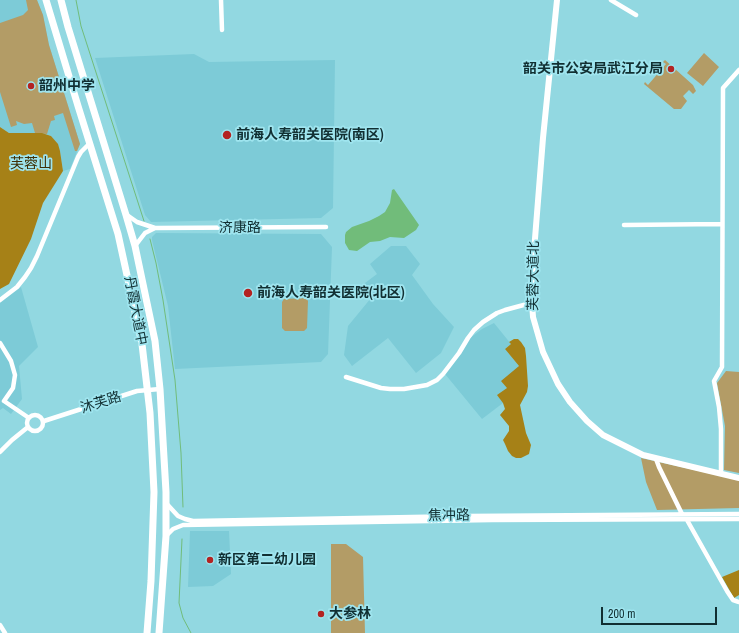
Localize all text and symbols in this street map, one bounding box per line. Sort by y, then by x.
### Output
place label: 韶关市公安局武江分局 [523,61,663,77]
marker: 韶关市公安局武江分局 [666,64,676,74]
place label: 韶州中学 [39,78,95,94]
marker: 韶州中学 [26,81,36,91]
place label: 前海人寿韶关医院(南区) [236,127,384,143]
marker: 前海人寿韶关医院(南区) [221,129,233,141]
park label: 芙蓉山 [10,156,52,172]
street label: 济康路 [219,220,261,236]
street label: 芙蓉大道北 [525,241,543,311]
street label: 丹霞大道中 [120,275,150,347]
place label: 前海人寿韶关医院(北区) [257,285,405,301]
marker: 前海人寿韶关医院(北区) [242,287,254,299]
street label: 沐芙路 [78,389,124,417]
street label: 焦冲路 [428,507,470,525]
place label: 新区第二幼儿园 [218,552,316,568]
marker: 新区第二幼儿园 [205,555,215,565]
scale bar [603,599,719,625]
place label: 大参林 [329,606,371,622]
text: 200 m [608,606,635,622]
marker: 大参林 [316,609,326,619]

